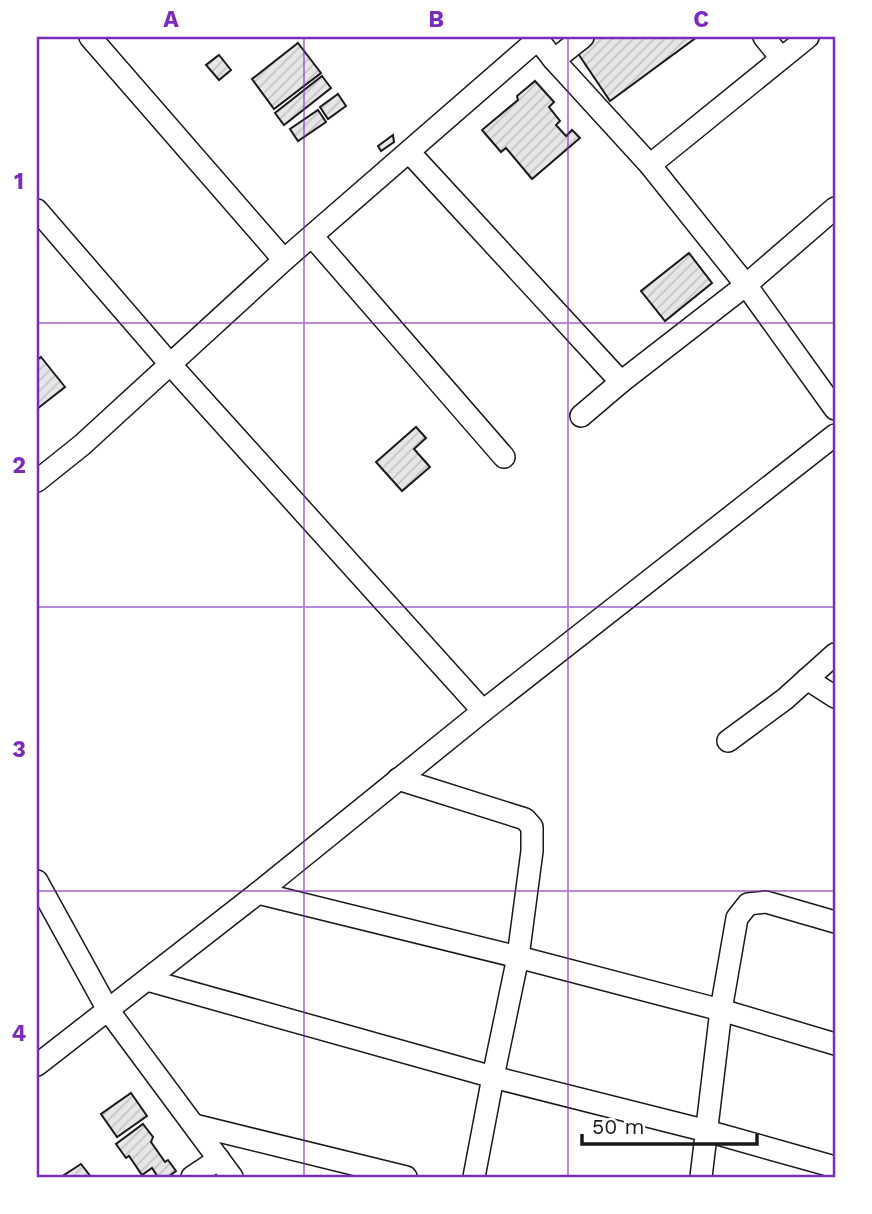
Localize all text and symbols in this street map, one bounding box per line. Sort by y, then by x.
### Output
text: A [163,6,179,33]
text: B [428,6,444,33]
text: C [693,6,709,33]
text: 1 [14,168,24,195]
text: 2 [12,452,26,479]
text: 3 [12,736,26,763]
text: 4 [12,1020,27,1047]
scale bar [582,1102,756,1146]
text: 50 m [592,1114,644,1139]

